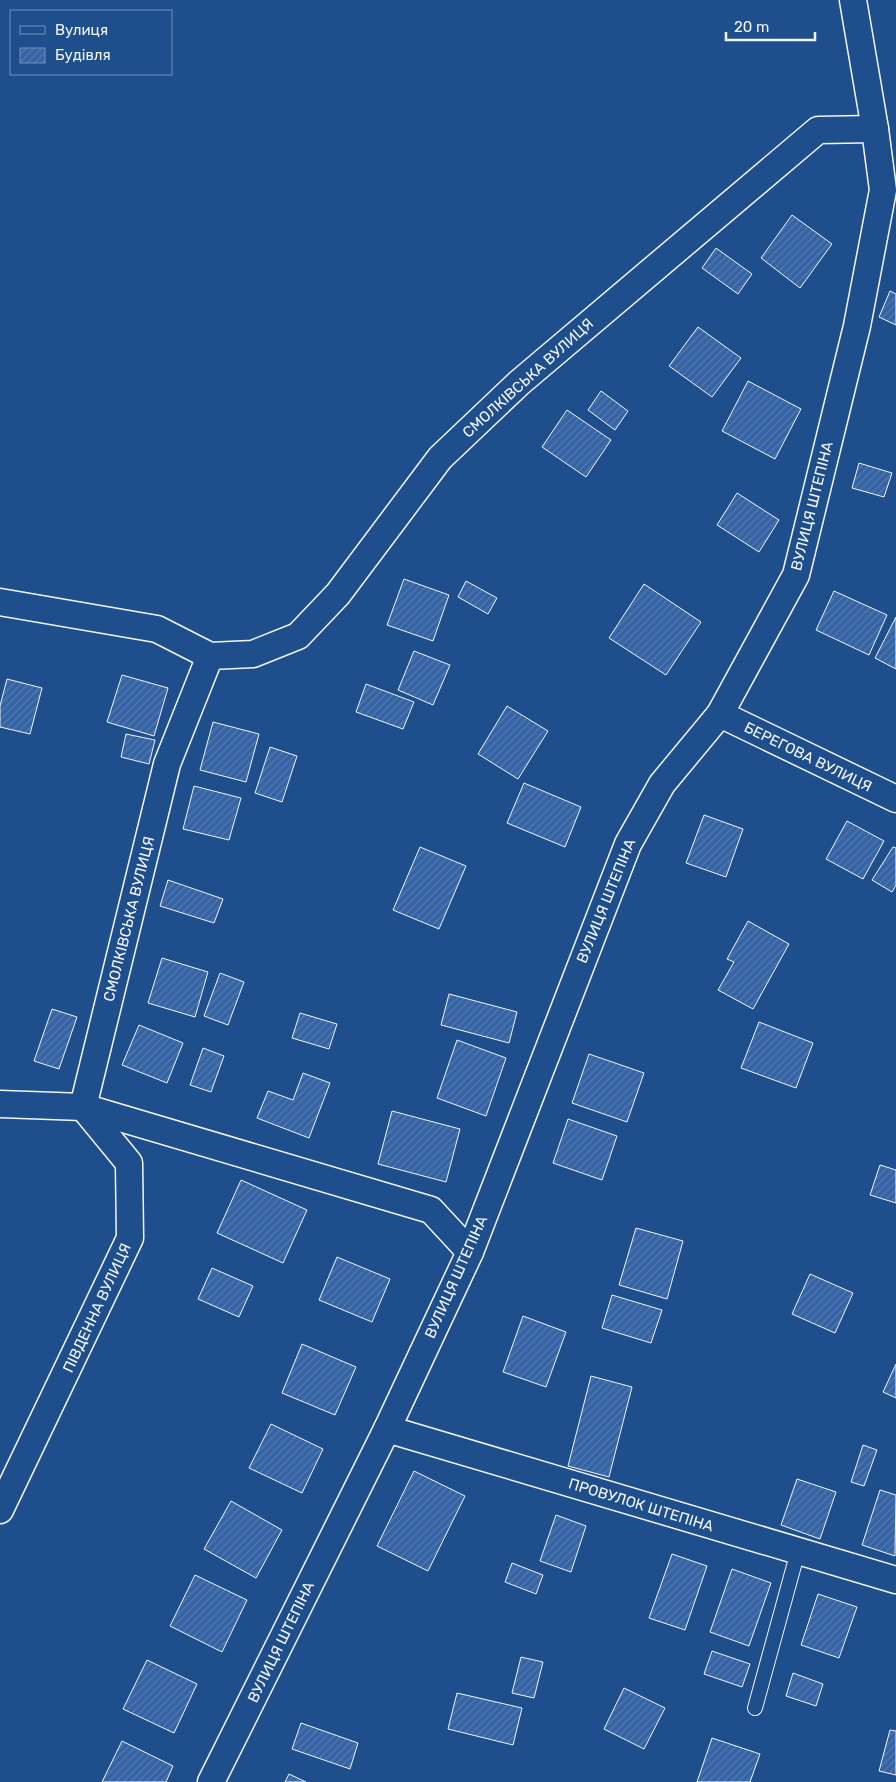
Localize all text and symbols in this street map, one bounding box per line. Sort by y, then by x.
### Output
legend [10,10,172,75]
scale bar [726,10,815,42]
text: 20 m [734,18,769,36]
text: Вулиця [55,21,108,39]
text: Будівля [55,46,111,64]
street label: СМОЛКІВСЬКА ВУЛИЦЯ [459,315,597,441]
street label: ВУЛИЦЯ ШТЕПІНА [787,440,837,572]
street label: БЕРЕГОВА ВУЛИЦЯ [741,718,875,796]
street label: СМОЛКІВСЬКА ВУЛИЦЯ [100,835,158,1003]
street label: ВУЛИЦЯ ШТЕПІНА [573,836,639,966]
street label: ВУЛИЦЯ ШТЕПІНА [421,1213,491,1341]
street label: ПІВДЕННА ВУЛИЦЯ [59,1240,135,1376]
street label: ПРОВУЛОК ШТЕПІНА [566,1474,716,1536]
street label: ВУЛИЦЯ ШТЕПІНА [244,1579,318,1705]

